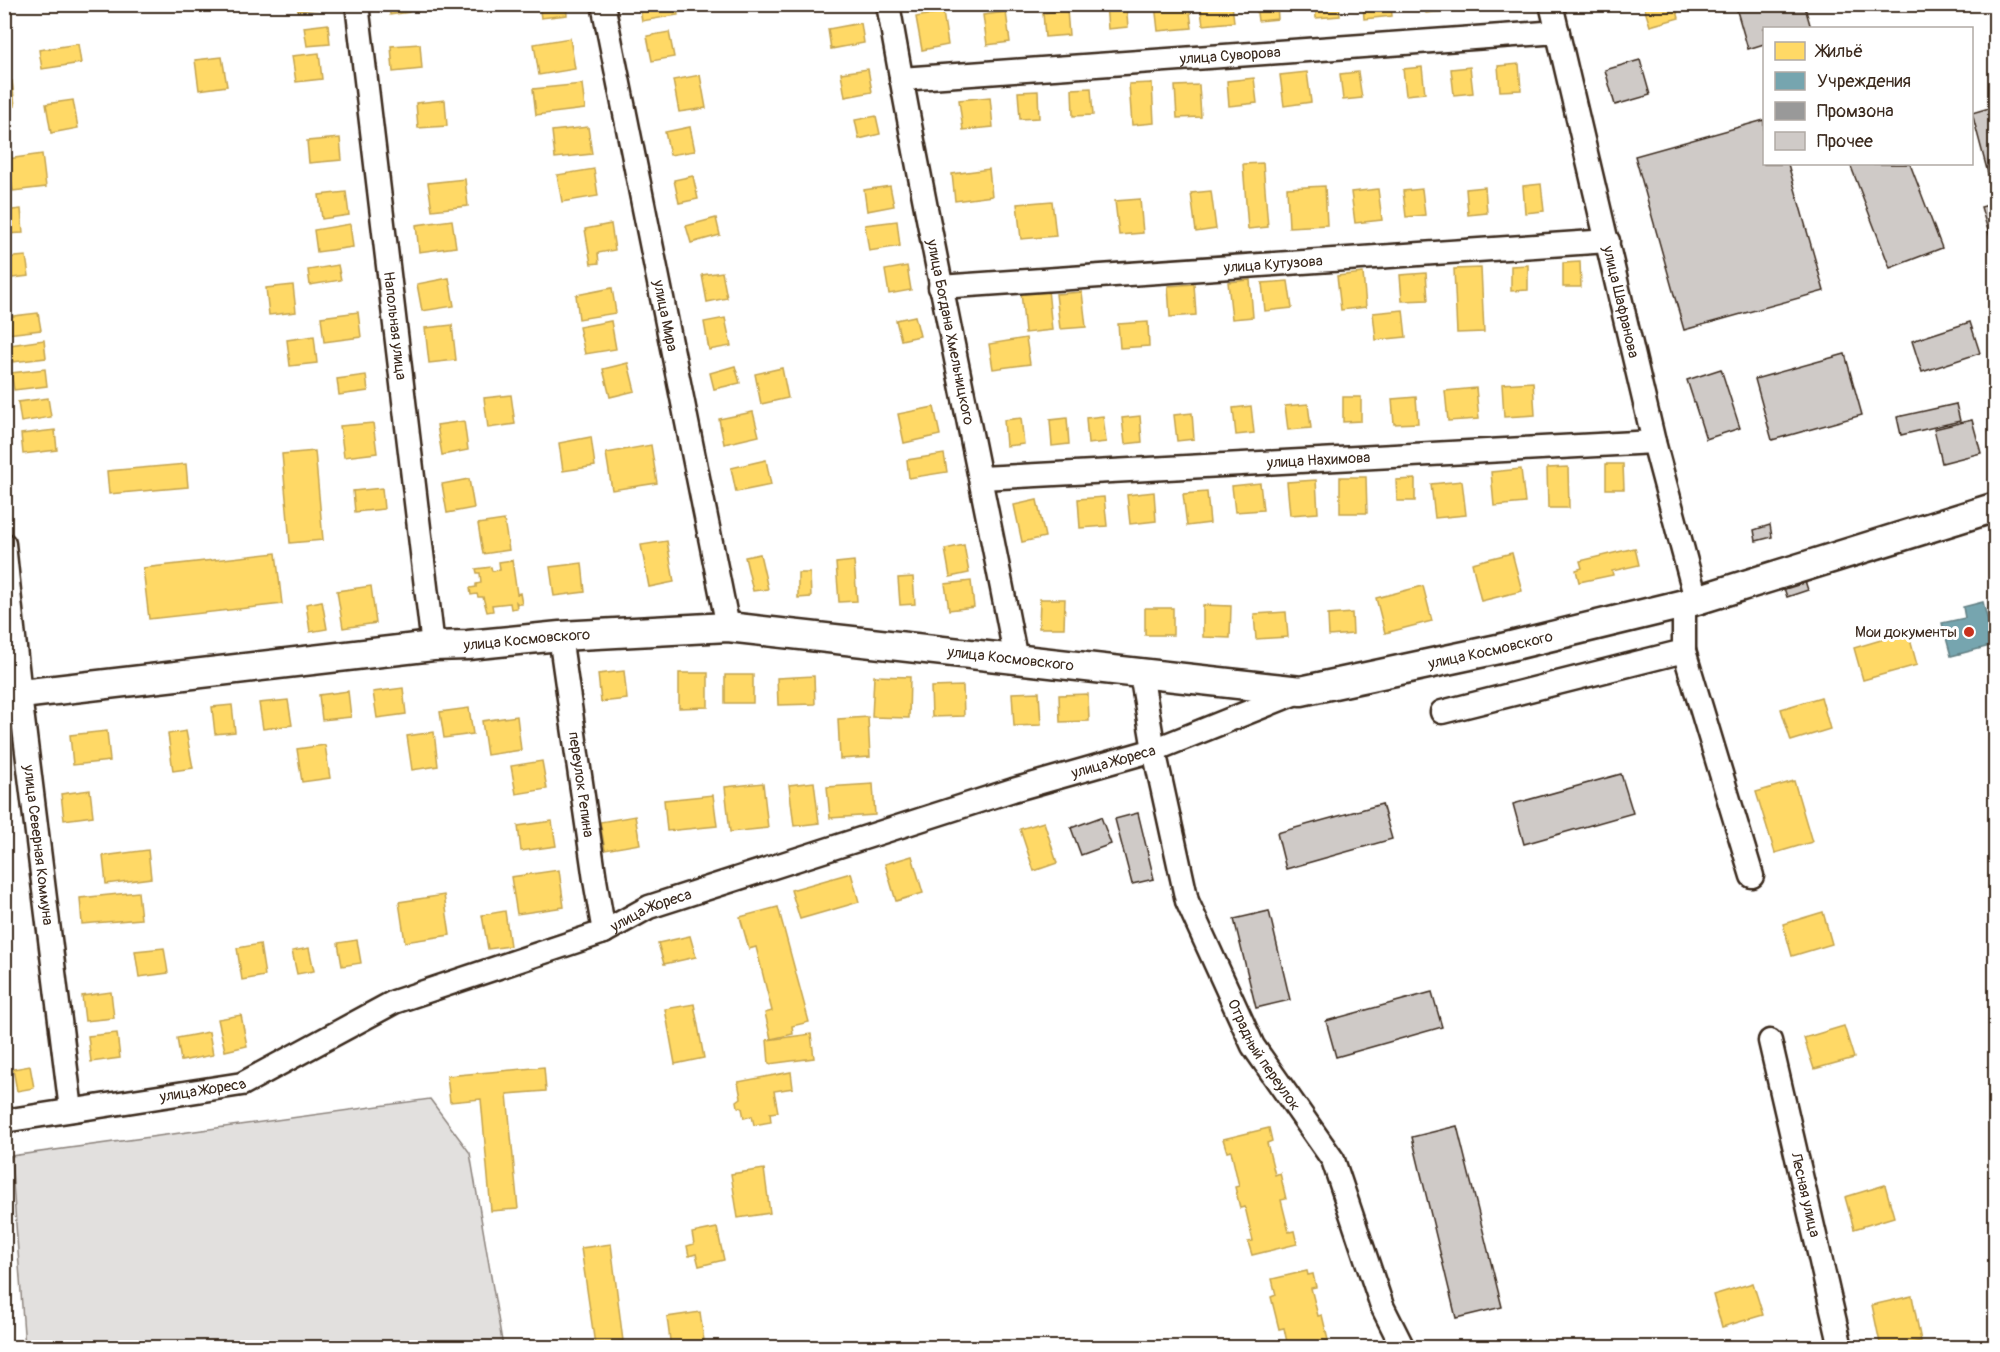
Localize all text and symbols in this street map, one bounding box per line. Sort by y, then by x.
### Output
legend [1763,27,1973,165]
text: Жильё [1814,40,1863,63]
street label: улица Суворова [1178,43,1281,69]
text: Учреждения [1817,70,1911,93]
text: Промзона [1817,100,1894,123]
text: Прочее [1817,130,1873,153]
street label: улица Богдана Хмельницкого [922,237,978,427]
street label: улица Шафранова [1598,243,1643,360]
street label: улица Кутузова [1222,252,1323,278]
street label: Напольная улица [379,270,410,381]
street label: улица Мира [648,278,681,353]
street label: улица Нахимова [1265,448,1371,473]
place label: Мои документы [1855,623,1957,642]
street label: улица Космовского [462,625,591,655]
marker: Мои документы [1962,625,1976,639]
street label: улица Космовского [1426,627,1555,674]
street label: улица Космовского [945,642,1075,676]
street label: переулок Репина [564,730,598,839]
street label: улица Жореса [1068,741,1158,783]
street label: улица Северная Коммуна [19,763,57,926]
street label: улица Жореса [606,885,694,937]
street label: Отрадный переулок [1223,996,1305,1115]
street label: улица Жореса [157,1074,250,1107]
street label: Лесная улица [1786,1150,1824,1239]

